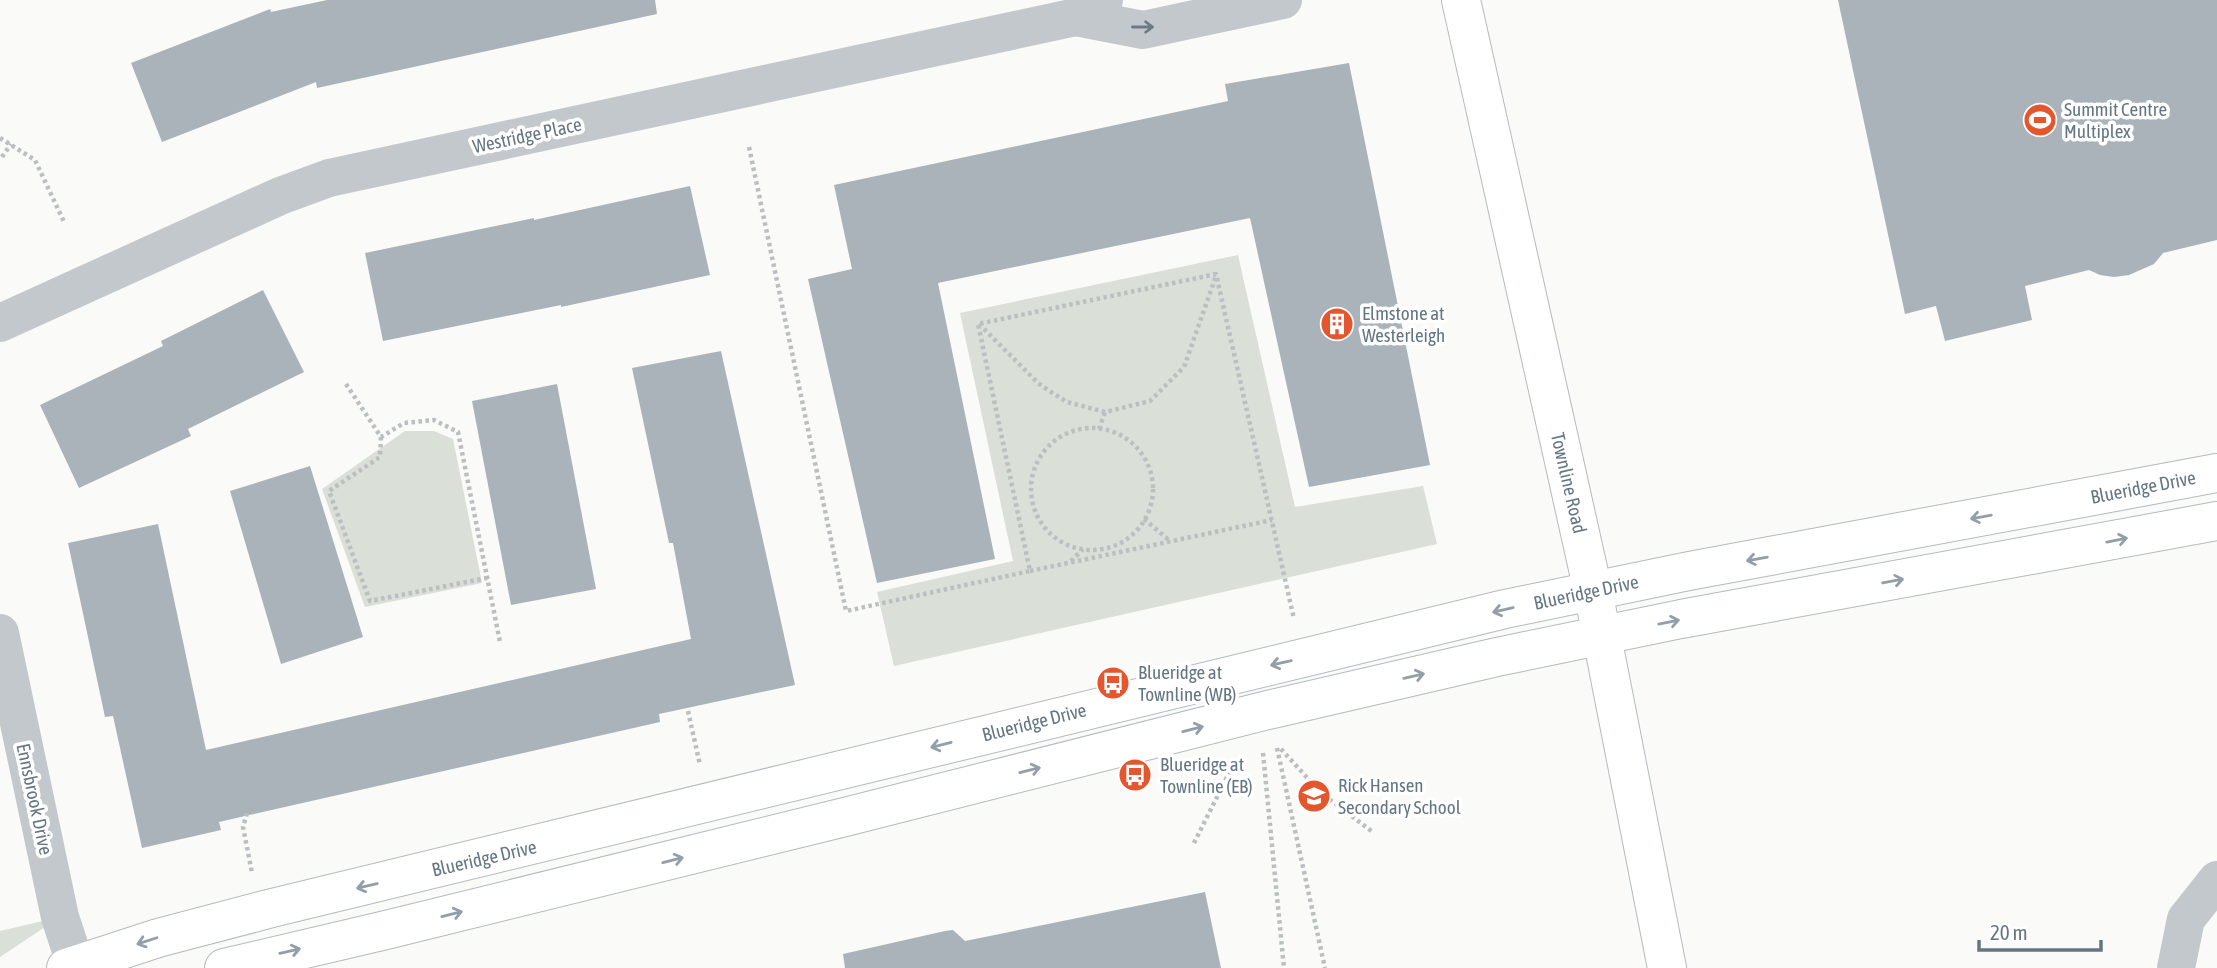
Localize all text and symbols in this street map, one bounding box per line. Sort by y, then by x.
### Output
one-way arrow [1131,20,1154,34]
place label: Summit Centre Multiplex [2064,98,2167,142]
sports icon: Summit Centre Multiplex [2021,101,2059,139]
street label: Westridge Place [470,113,584,157]
place label: Elmstone at Westerleigh [1362,302,1445,346]
building icon: Elmstone at Westerleigh [1318,305,1356,343]
street label: Townline Road [1547,431,1591,535]
street label: Blueridge Drive [2089,466,2197,508]
one-way arrow [1970,511,1993,524]
one-way arrow [2105,532,2128,546]
one-way arrow [1746,552,1769,566]
street label: Blueridge Drive [1532,570,1640,614]
one-way arrow [1881,574,1904,587]
one-way arrow [1492,603,1515,617]
one-way arrow [1657,614,1680,628]
one-way arrow [1270,656,1293,670]
place label: Blueridge at Townline (WB) [1138,661,1236,705]
bus stop icon: Blueridge at Townline (WB) [1094,664,1132,702]
one-way arrow [1402,669,1425,682]
street label: Blueridge Drive [980,698,1088,746]
one-way arrow [1181,722,1204,735]
one-way arrow [930,739,953,752]
street label: Ennsbrook Drive [12,741,58,857]
place label: Blueridge at Townline (EB) [1160,753,1253,797]
bus stop icon: Blueridge at Townline (EB) [1116,756,1154,794]
one-way arrow [1018,763,1040,776]
place label: Rick Hansen Secondary School [1338,774,1461,818]
school or university icon: Rick Hansen Secondary School [1295,777,1333,815]
street label: Blueridge Drive [430,835,538,881]
one-way arrow [661,853,684,866]
one-way arrow [356,879,379,893]
one-way arrow [440,907,463,920]
scale bar [1979,908,2102,952]
text: 20 m [1990,920,2028,944]
one-way arrow [136,936,158,948]
one-way arrow [278,944,301,958]

